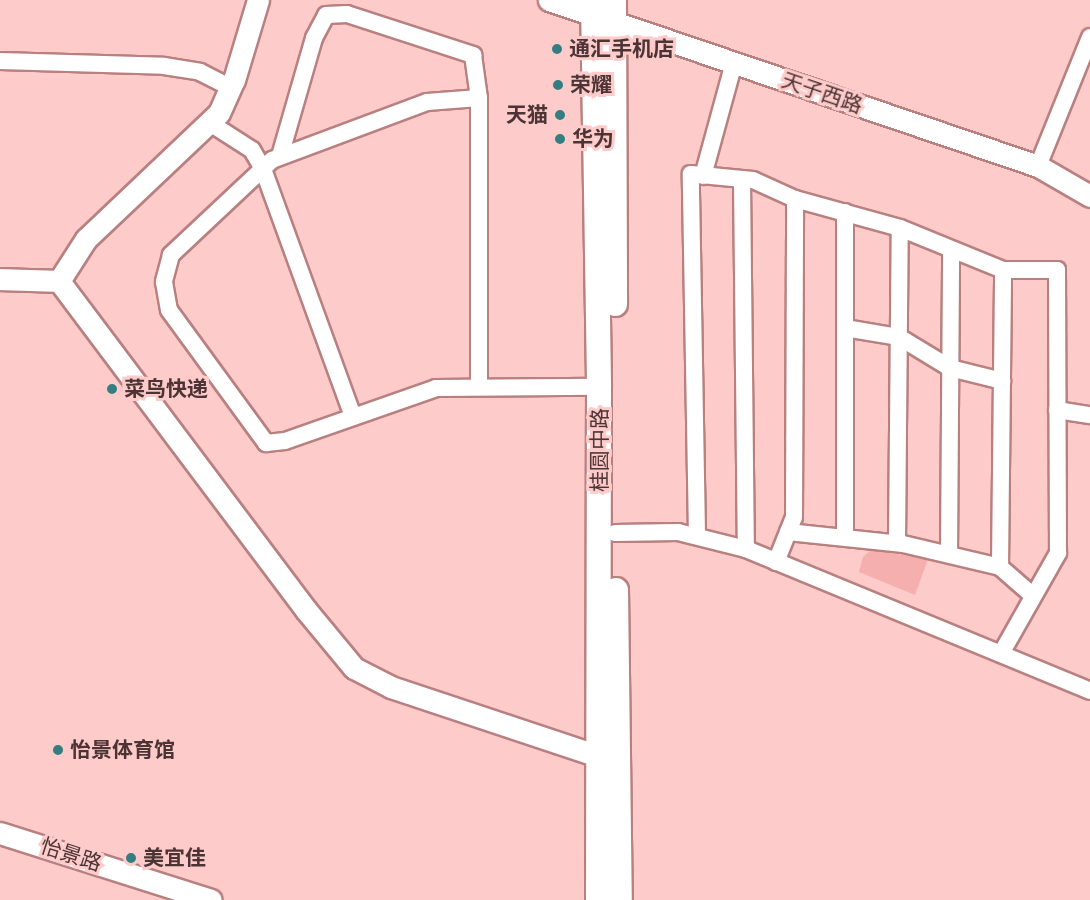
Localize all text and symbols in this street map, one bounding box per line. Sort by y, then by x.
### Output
place label: 通汇手机店 [569,36,674,62]
marker: 通汇手机店 [550,42,564,56]
street label: 天子西路 [778,67,866,119]
place label: 荣耀 [570,72,612,98]
marker: 荣耀 [551,78,565,92]
place label: 天猫 [506,102,548,128]
marker: 天猫 [553,108,567,122]
place label: 华为 [572,126,614,152]
marker: 华为 [553,132,567,146]
place label: 菜鸟快递 [124,376,208,402]
marker: 菜鸟快递 [105,382,119,396]
street label: 桂圆中路 [587,408,613,492]
place label: 怡景体育馆 [70,737,175,763]
marker: 怡景体育馆 [51,743,65,757]
street label: 怡景路 [37,833,105,877]
place label: 美宜佳 [143,845,206,871]
marker: 美宜佳 [124,851,138,865]

